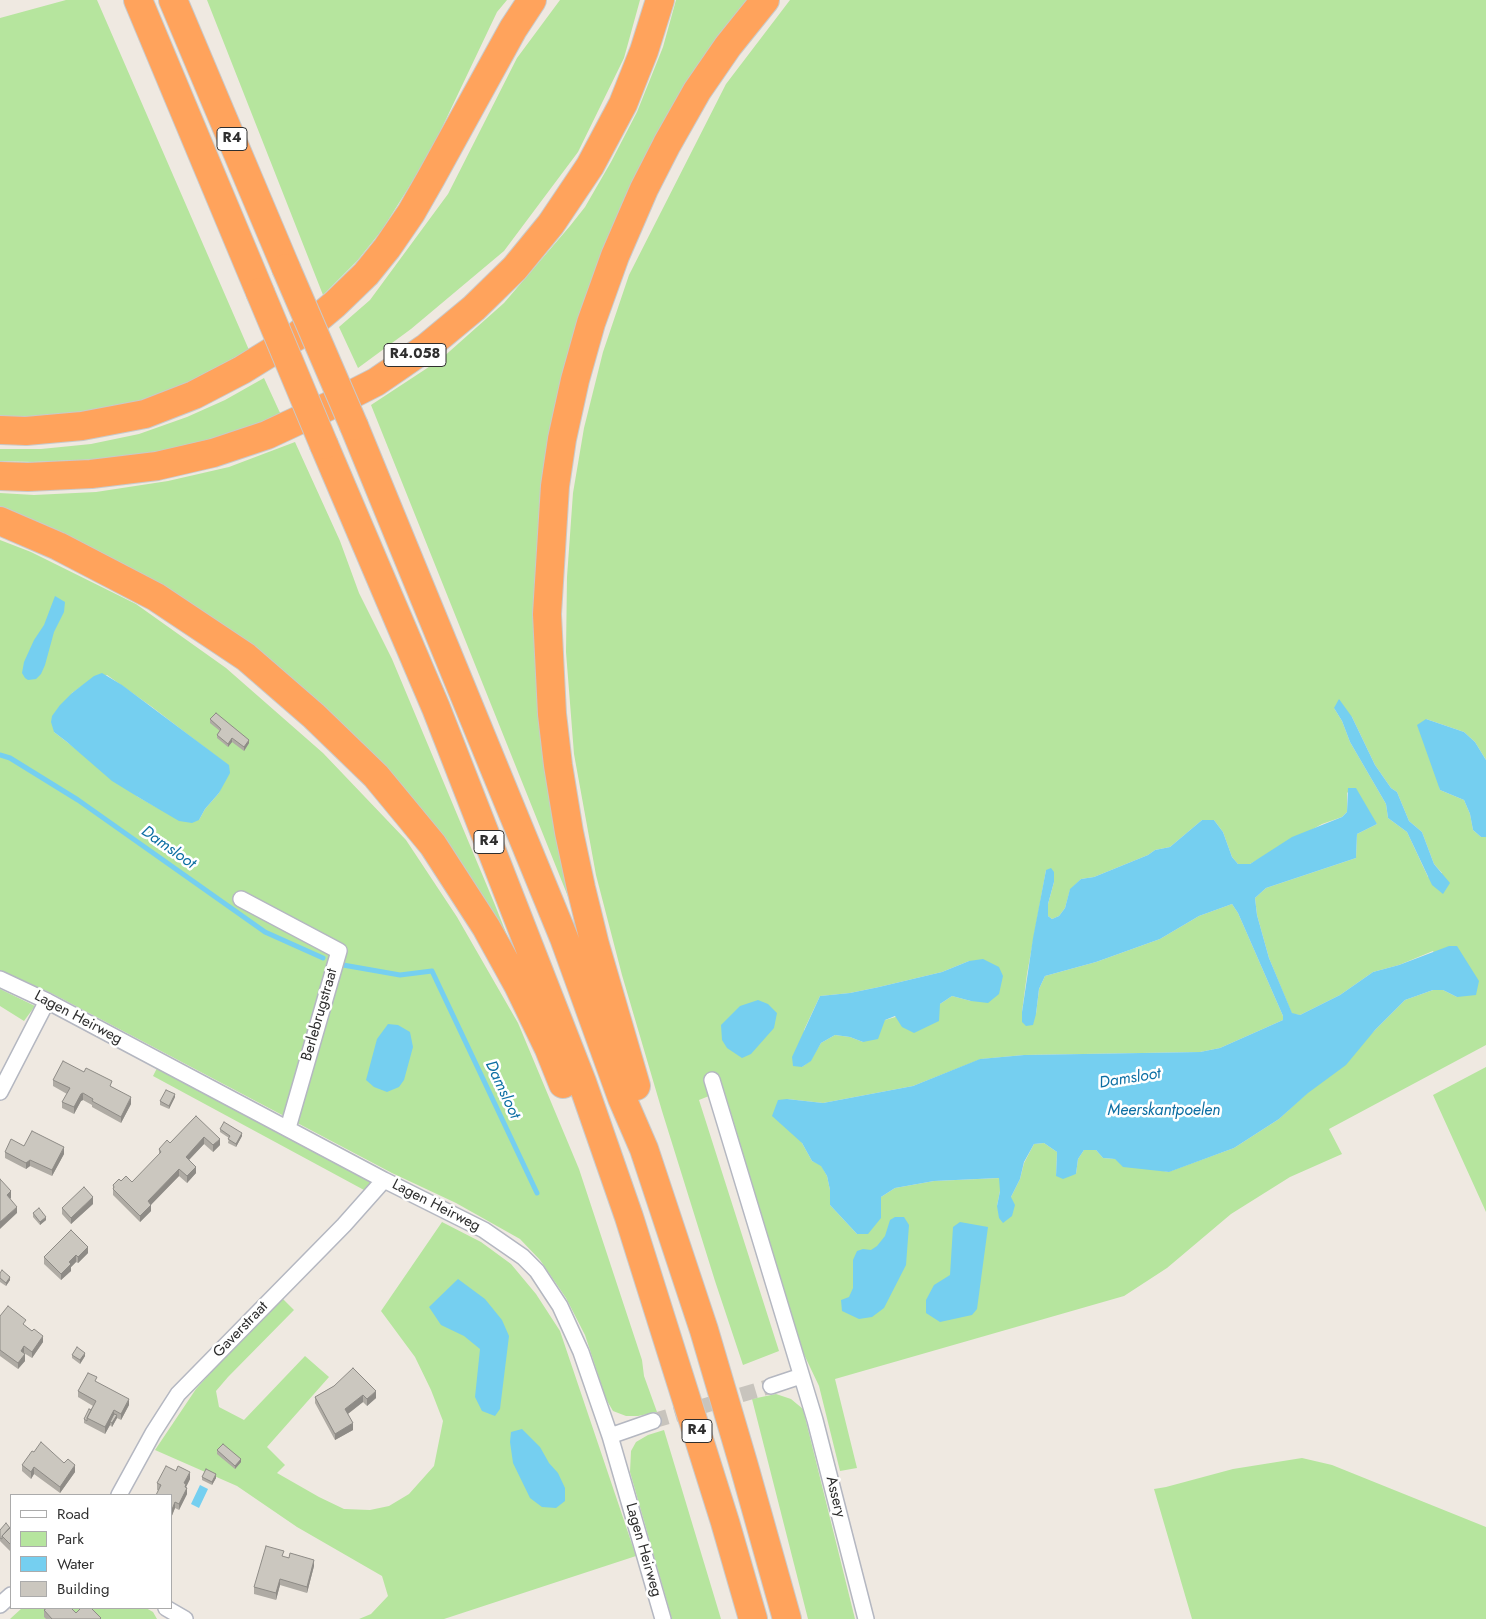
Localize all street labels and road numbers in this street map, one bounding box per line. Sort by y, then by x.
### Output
road number: R4 [217,128,247,150]
road number: R4.058 [384,344,446,366]
road number: R4 [474,830,504,854]
street label: Berlebrugstraat [298,967,342,1063]
street label: Lagen Heirweg [31,987,125,1049]
street label: Lagen Heirweg [389,1176,483,1236]
street label: Gaverstraat [210,1298,272,1362]
road number: R4 [682,1420,712,1442]
street label: Assery [821,1474,849,1520]
street label: Lagen Heirweg [621,1501,665,1599]

